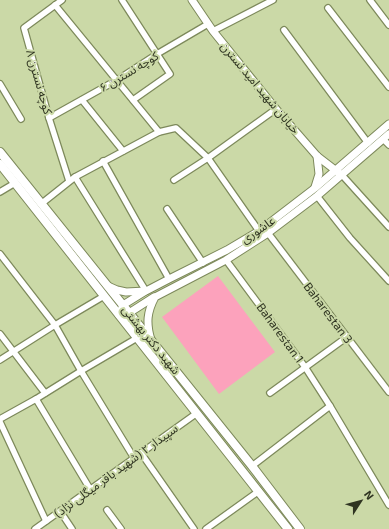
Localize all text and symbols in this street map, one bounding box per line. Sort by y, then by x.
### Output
street label: خیابان شهید امید نسترن [218,39,303,137]
street label: کوچه نسترن ۶ [96,47,163,96]
street label: کوچه نسترن ۸ [22,48,56,117]
street label: عاشوری [238,213,278,246]
street label: Baharestan 3 [301,279,356,345]
street label: Baharestan 1 [254,300,307,365]
street label: شهید دکتر بهشتی [119,302,184,377]
street label: سپیدار ۲ (شهید باقر میگلی نژاد) [51,421,181,522]
north arrow [341,481,381,521]
text: N [362,488,377,502]

